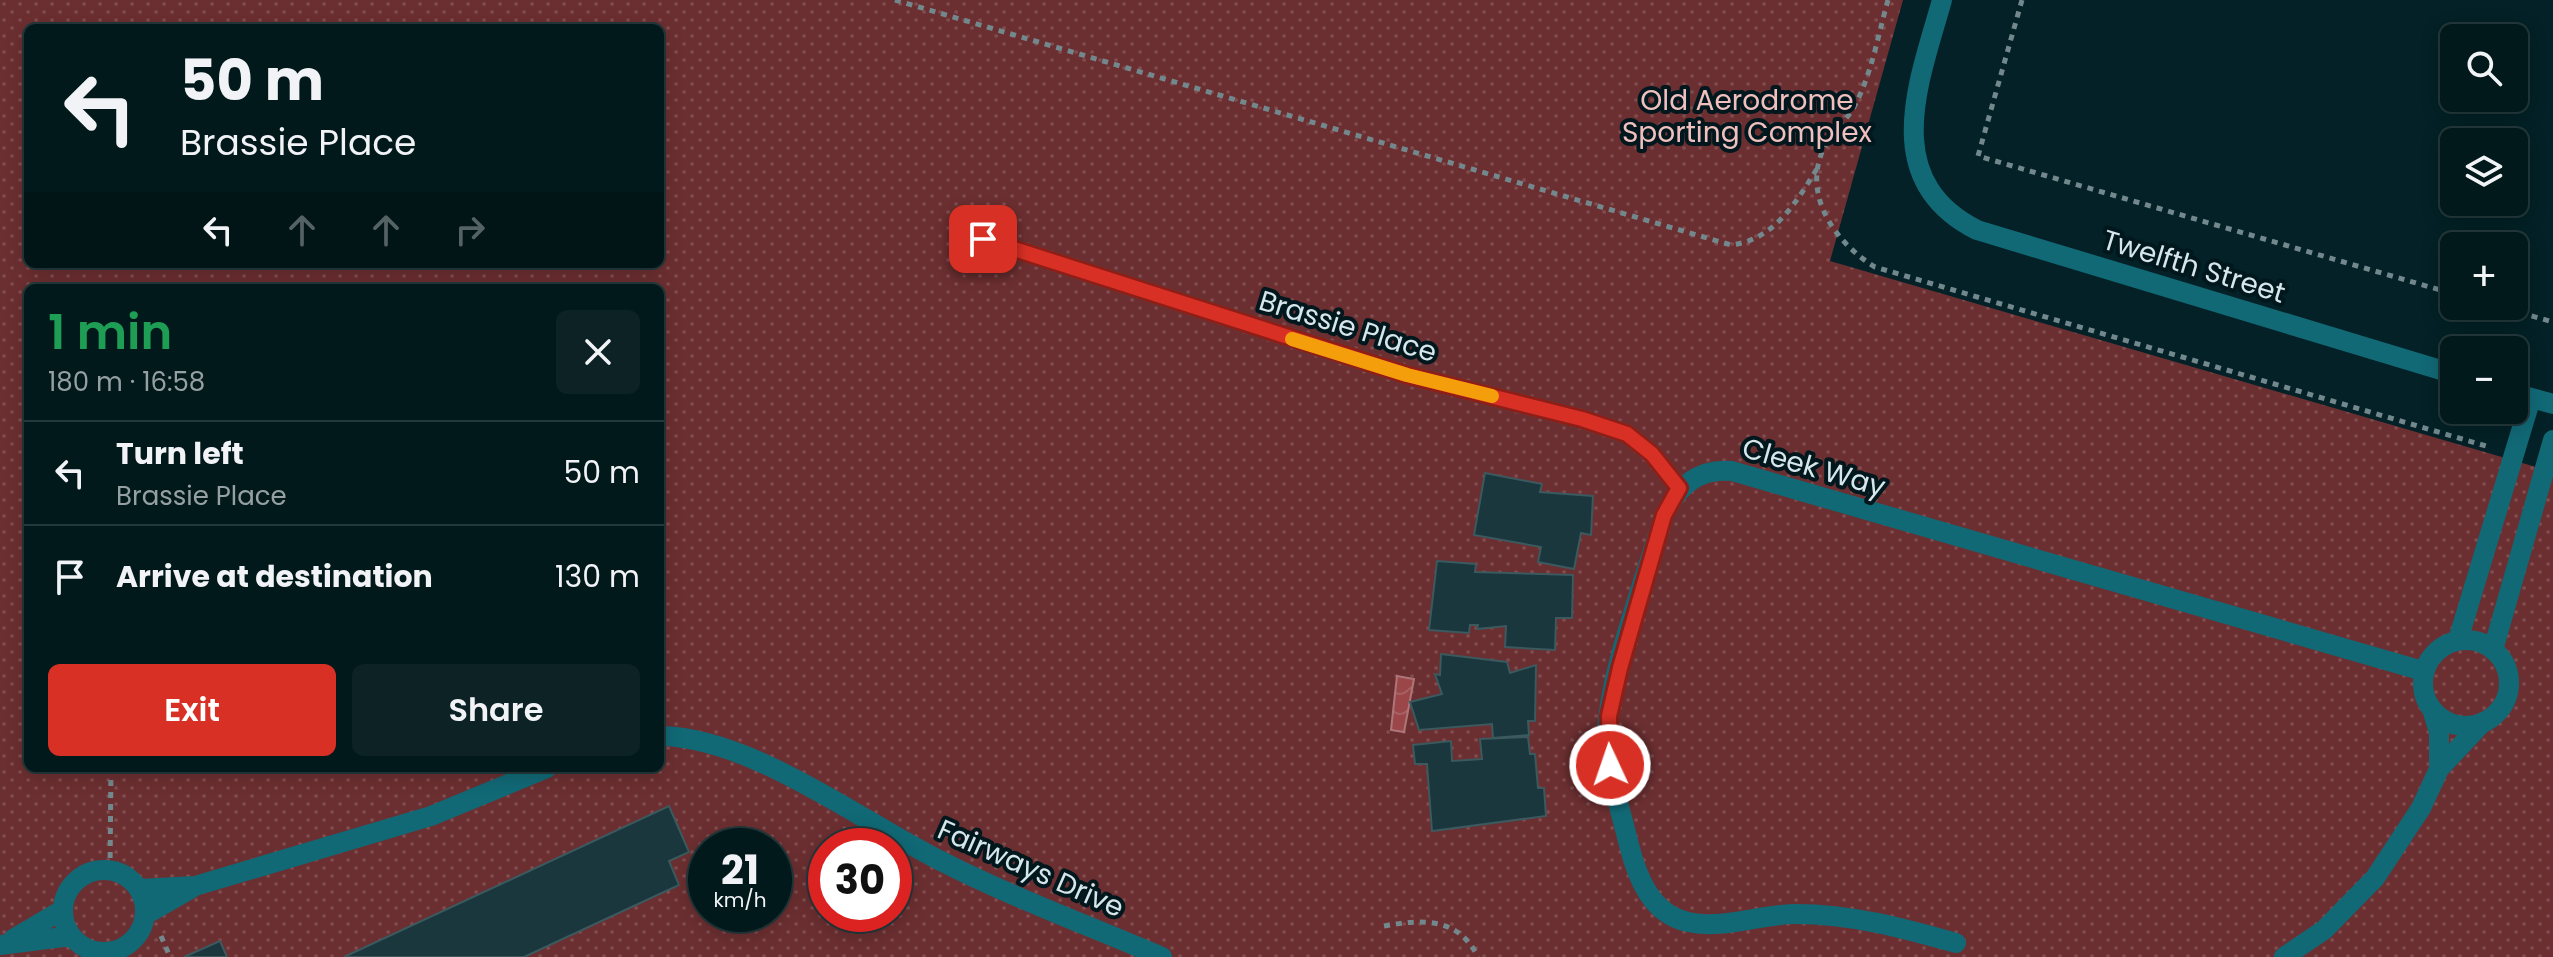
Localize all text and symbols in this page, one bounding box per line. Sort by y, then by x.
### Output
map controls [2440,24,2528,424]
button: search [2440,24,2528,112]
text: 50 m [180,41,324,120]
icon: left [48,56,152,160]
park label: Old Aerodrome Sporting Complex [1622,81,1873,152]
text: Brassie Place [180,117,416,168]
button: layers [2440,128,2528,216]
pin [949,205,1017,273]
icon: left [196,208,240,252]
icon: ahead [280,208,324,252]
icon: ahead [364,208,408,252]
icon: right [448,208,492,252]
icon: arrive [961,217,1005,261]
street label: Twelfth Street [2098,220,2290,313]
button: + [2440,232,2528,320]
street label: Brassie Place [1254,281,1441,372]
text: 1 min [48,299,172,366]
button: close [556,310,640,394]
button: − [2440,336,2528,424]
text: 180 m · 16:58 [48,364,205,400]
street label: Cleek Way [1738,428,1890,507]
text: Turn left [116,432,244,475]
icon: left [48,451,92,495]
text: 50 m [563,451,640,494]
text: Brassie Place [116,478,287,514]
icon: arrive [48,555,92,599]
text: Arrive at destination [116,555,433,598]
text: 130 m [555,555,640,598]
button: Exit [48,664,336,756]
button: Share [352,664,640,756]
position arrow [1568,723,1652,807]
street label: Fairways Drive [931,810,1130,927]
speed limit sign: 30 [808,828,912,932]
text: 21 [721,842,759,898]
text: km/h [713,886,767,914]

